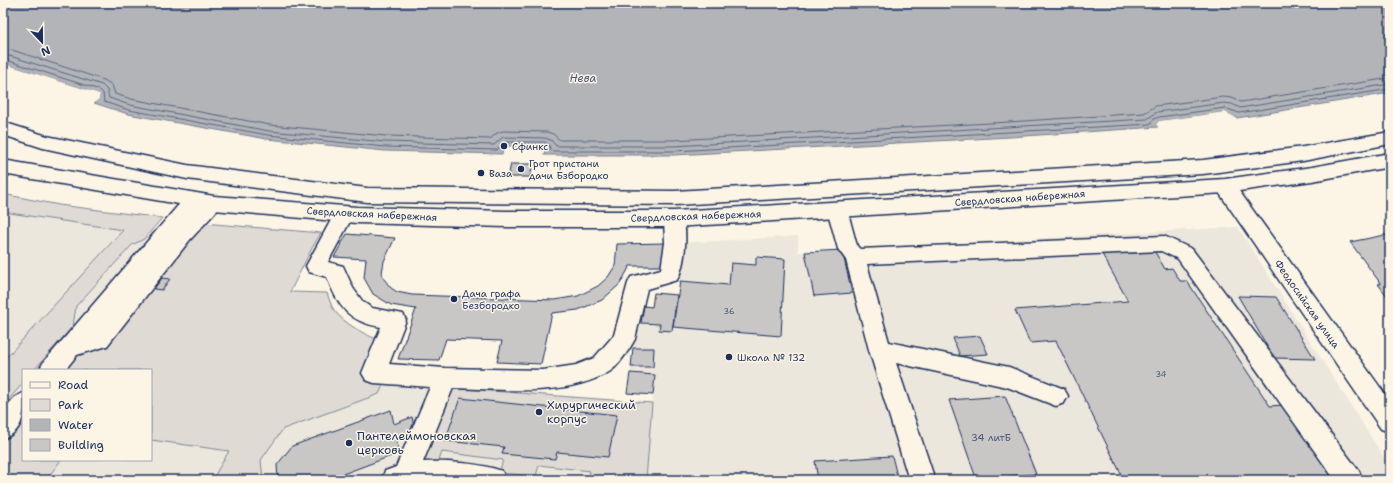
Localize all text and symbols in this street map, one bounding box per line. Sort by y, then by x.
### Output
north arrow [22,22,62,62]
text: N [38,42,52,60]
water label: Нева [570,71,597,86]
place label: Сфинкс [512,140,548,153]
marker: Сфинкс [499,141,509,151]
place label: Грот пристани дачи Бзбородко [529,157,609,182]
marker: Грот пристани дачи Бзбородко [516,164,526,174]
place label: Ваза [489,167,513,180]
marker: Ваза [476,168,486,178]
street label: Свердловская набережная [954,187,1086,209]
street label: Свердловская набережная [306,204,438,224]
street label: Свердловская набережная [630,207,762,225]
street label: Феодосийская улица [1272,257,1343,351]
place label: Дача графа Безбородко [462,287,521,312]
marker: Дача графа Безбородко [449,294,459,304]
house number: 36 [724,306,735,317]
place label: Школа № 132 [737,351,805,364]
marker: Школа № 132 [724,352,734,362]
legend [22,369,152,461]
house number: 34 [1156,369,1167,380]
text: Road [58,377,89,393]
text: Park [58,397,84,413]
place label: Хирургический корпус [547,397,636,427]
marker: Хирургический корпус [534,407,544,417]
text: Water [58,417,94,433]
place label: Пантелеймоновская церковь [357,428,476,458]
house number: 34 литБ [971,431,1011,444]
text: Building [58,437,104,453]
marker: Пантелеймоновская церковь [344,438,354,448]

